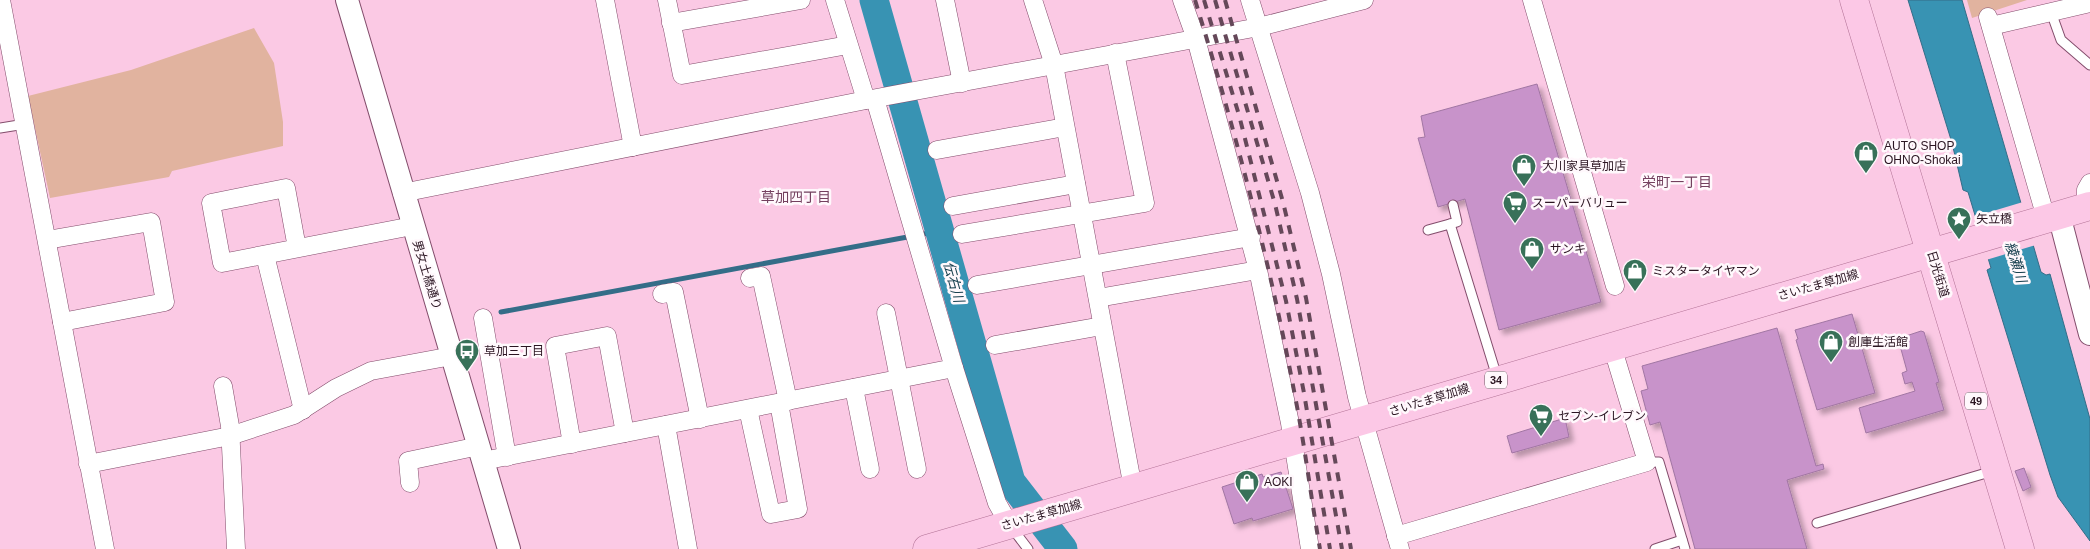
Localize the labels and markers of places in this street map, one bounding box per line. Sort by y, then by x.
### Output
place label: AUTO SHOP OHNO-Shokai [1884,139,1961,167]
shop icon: AUTO SHOP OHNO-Shokai [1853,140,1879,174]
shop icon: 大川家具草加店 [1511,153,1537,187]
place label: 大川家具草加店 [1542,159,1626,173]
supermarket icon: スーパーバリュー [1502,190,1528,224]
place label: スーパーバリュー [1532,196,1628,210]
place icon: 矢立橋 [1946,206,1972,240]
place label: 矢立橋 [1976,212,2012,226]
shop icon: サンキ [1519,236,1545,270]
place label: サンキ [1550,242,1586,256]
shop icon: ミスタータイヤマン [1622,258,1648,292]
place label: ミスタータイヤマン [1652,264,1760,278]
shop icon: 創庫生活館 [1818,329,1844,363]
place label: 創庫生活館 [1848,335,1908,349]
bus stop icon: 草加三丁目 [454,338,480,372]
place label: 草加三丁目 [484,344,544,358]
supermarket icon: セブン-イレブン [1528,403,1554,437]
place label: セブン-イレブン [1558,409,1646,423]
shop icon: AOKI [1234,469,1260,503]
place label: AOKI [1264,475,1293,489]

